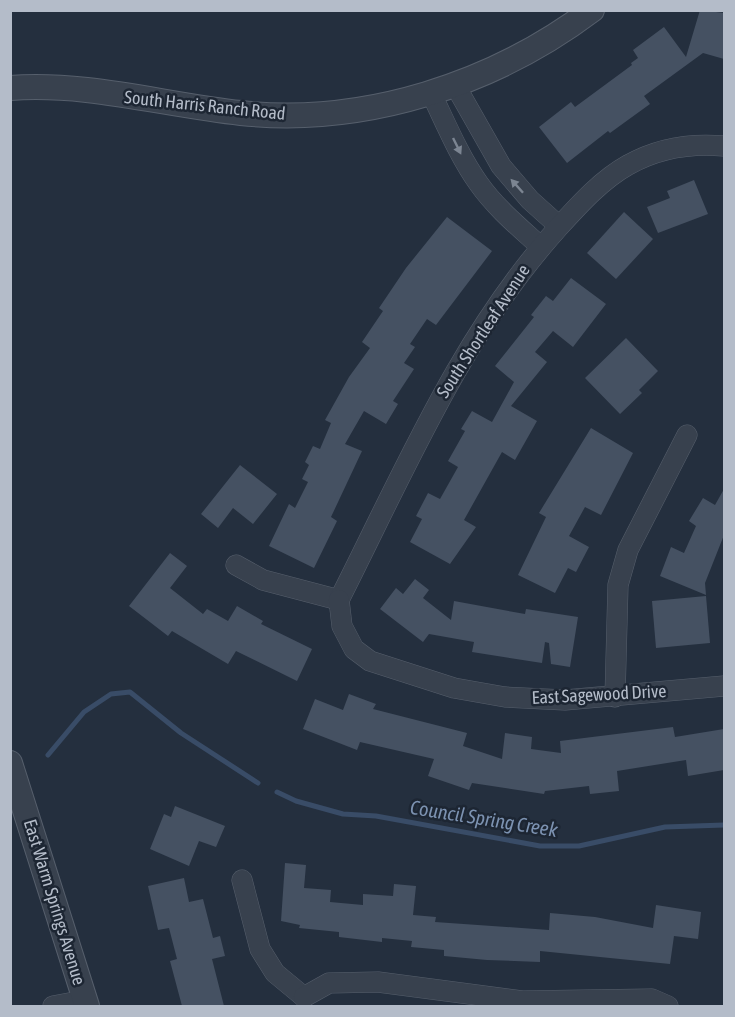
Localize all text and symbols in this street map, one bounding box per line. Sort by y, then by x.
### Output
street label: South Harris Ranch Road [123,86,287,124]
one-way arrow [452,137,461,154]
one-way arrow [510,178,524,193]
street label: South Shortleaf Avenue [432,260,534,402]
street label: East Sagewood Drive [531,680,667,708]
water label: Council Spring Creek [409,795,560,841]
street label: East Warm Springs Avenue [20,817,90,987]

